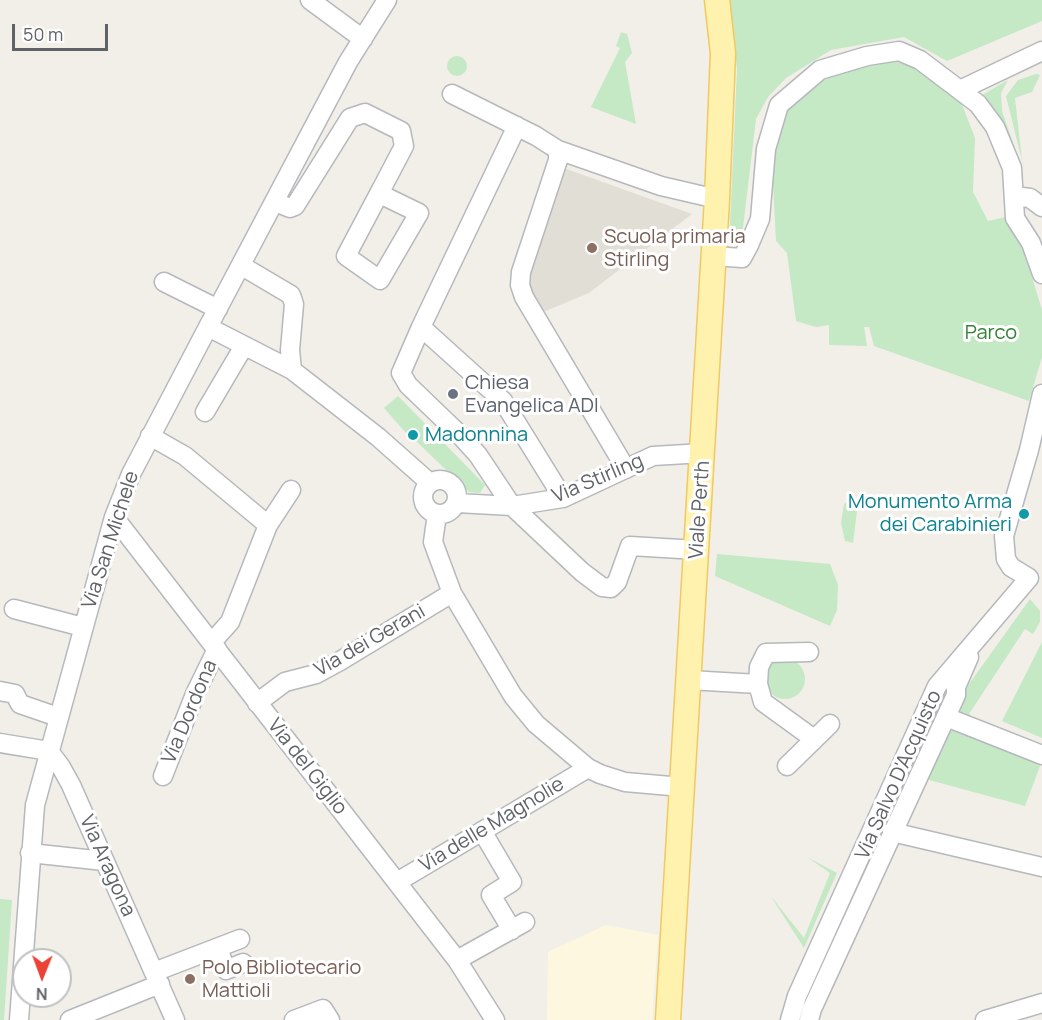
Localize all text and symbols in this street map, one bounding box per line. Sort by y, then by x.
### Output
scale bar [15,12,111,50]
text: 50 m [23,22,63,46]
place label: Scuola primaria Stirling [604,225,746,272]
marker: Scuola primaria Stirling [585,241,599,255]
park label: Parco [965,321,1017,345]
place label: Chiesa Evangelica ADI [465,371,599,418]
marker: Chiesa Evangelica ADI [446,387,460,401]
place label: Madonnina [425,423,528,447]
marker: Madonnina [406,428,420,442]
street label: Via Stirling [549,449,647,509]
street label: Viale Perth [685,460,715,560]
street label: Via San Michele [77,468,145,612]
place label: Monumento Arma dei Carabinieri [848,490,1012,537]
marker: Monumento Arma dei Carabinieri [1017,507,1031,521]
street label: Via dei Gerani [310,600,430,682]
street label: Via Dordona [157,657,223,767]
street label: Via Salvo D'Acquisto [851,687,947,863]
street label: Via del Giglio [262,714,352,820]
street label: Via delle Magnolie [415,772,569,878]
street label: Via Aragona [74,811,140,921]
north arrow [12,948,72,1008]
place label: Polo Bibliotecario Mattioli [202,956,361,1003]
marker: Polo Bibliotecario Mattioli [183,972,197,986]
text: N [36,983,48,1005]

